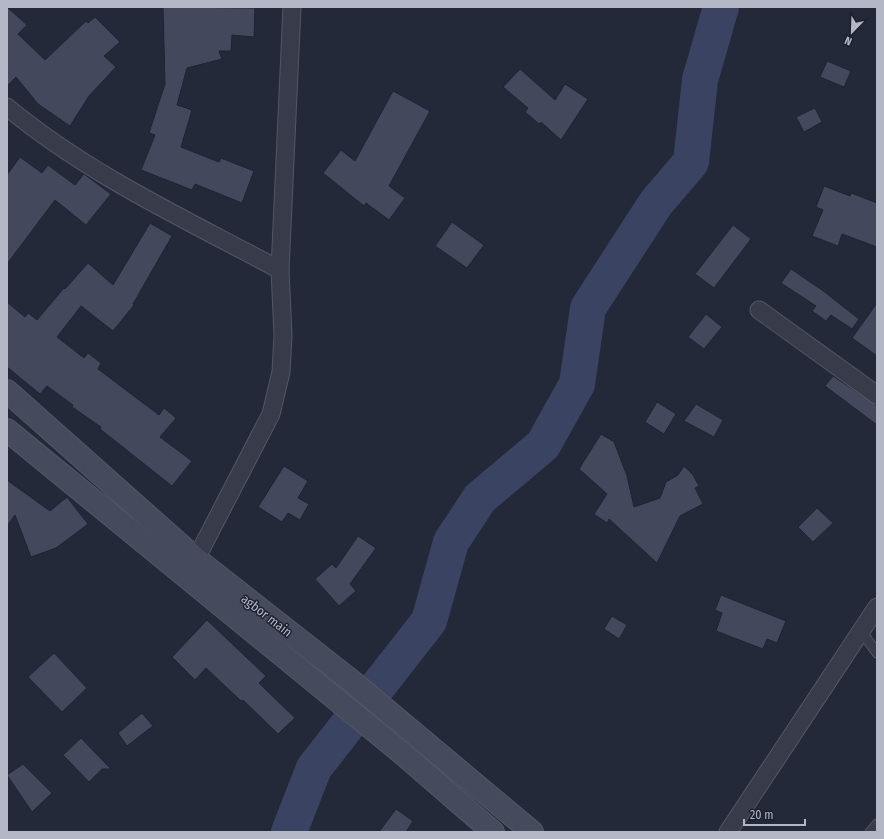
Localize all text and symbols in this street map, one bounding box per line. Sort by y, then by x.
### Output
north arrow [832,12,872,52]
text: N [843,33,854,48]
street label: agbor main [238,591,295,640]
scale bar [744,801,805,827]
text: 20 m [750,808,774,822]

